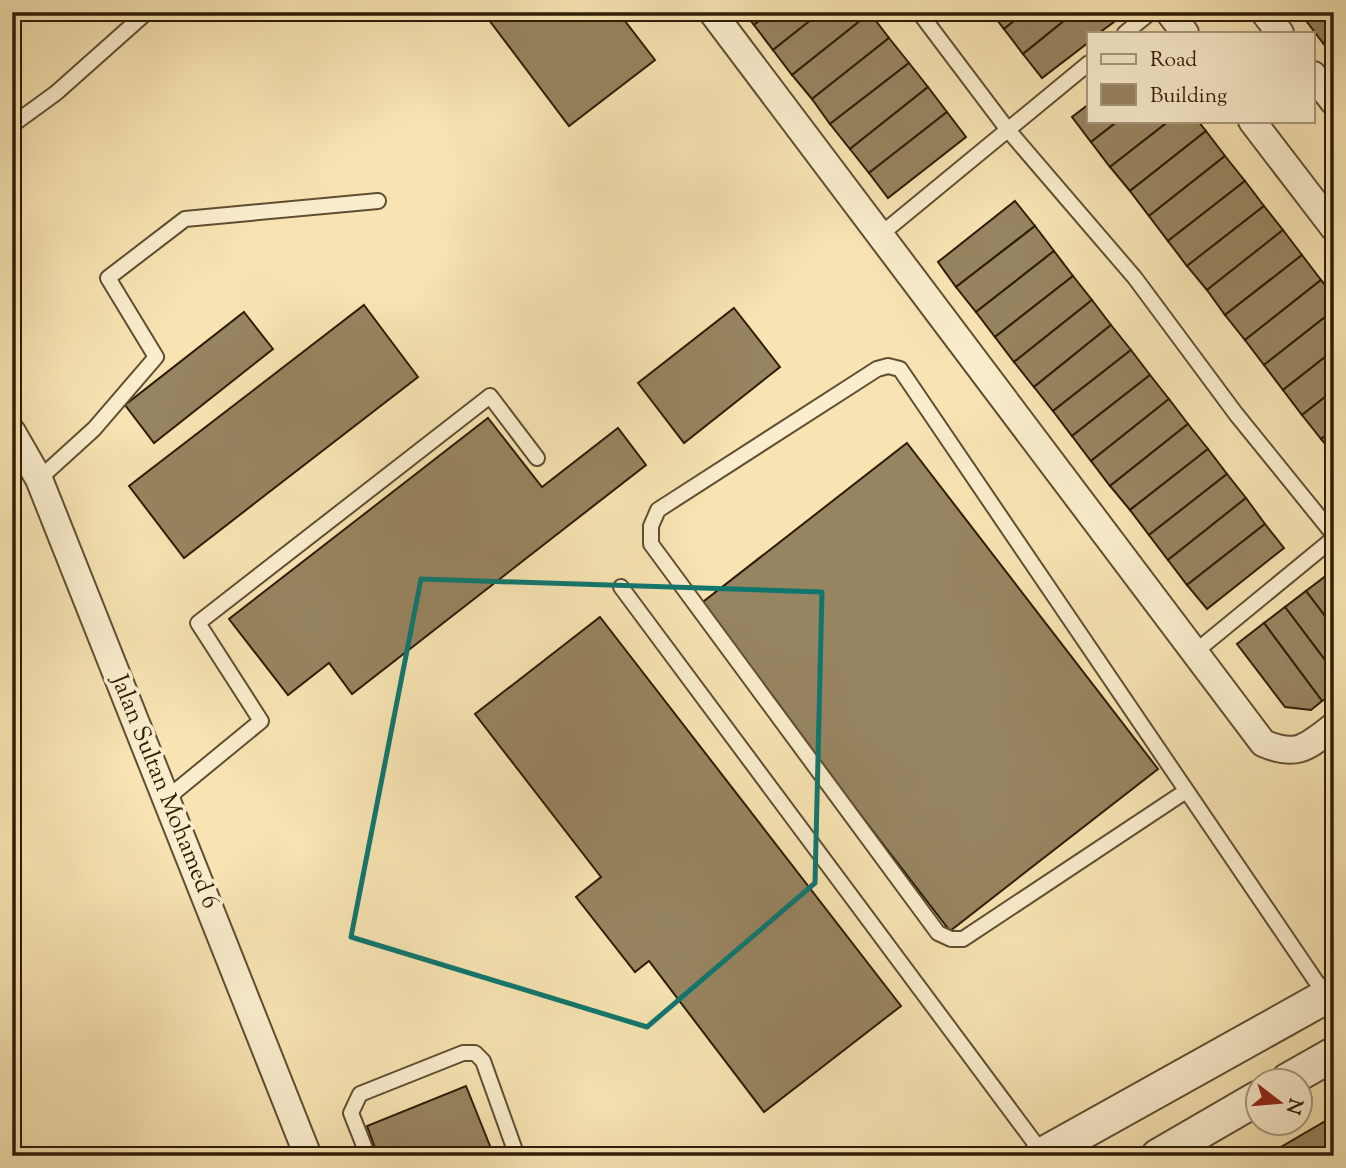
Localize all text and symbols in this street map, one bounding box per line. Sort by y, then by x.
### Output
legend [1087,32,1314,122]
text: Road [1150,46,1197,76]
text: Building [1150,82,1227,112]
street label: Jalan Sultan Mohamed 6 [101,668,226,914]
north arrow [1244,1066,1314,1136]
text: N [1278,1095,1308,1117]

